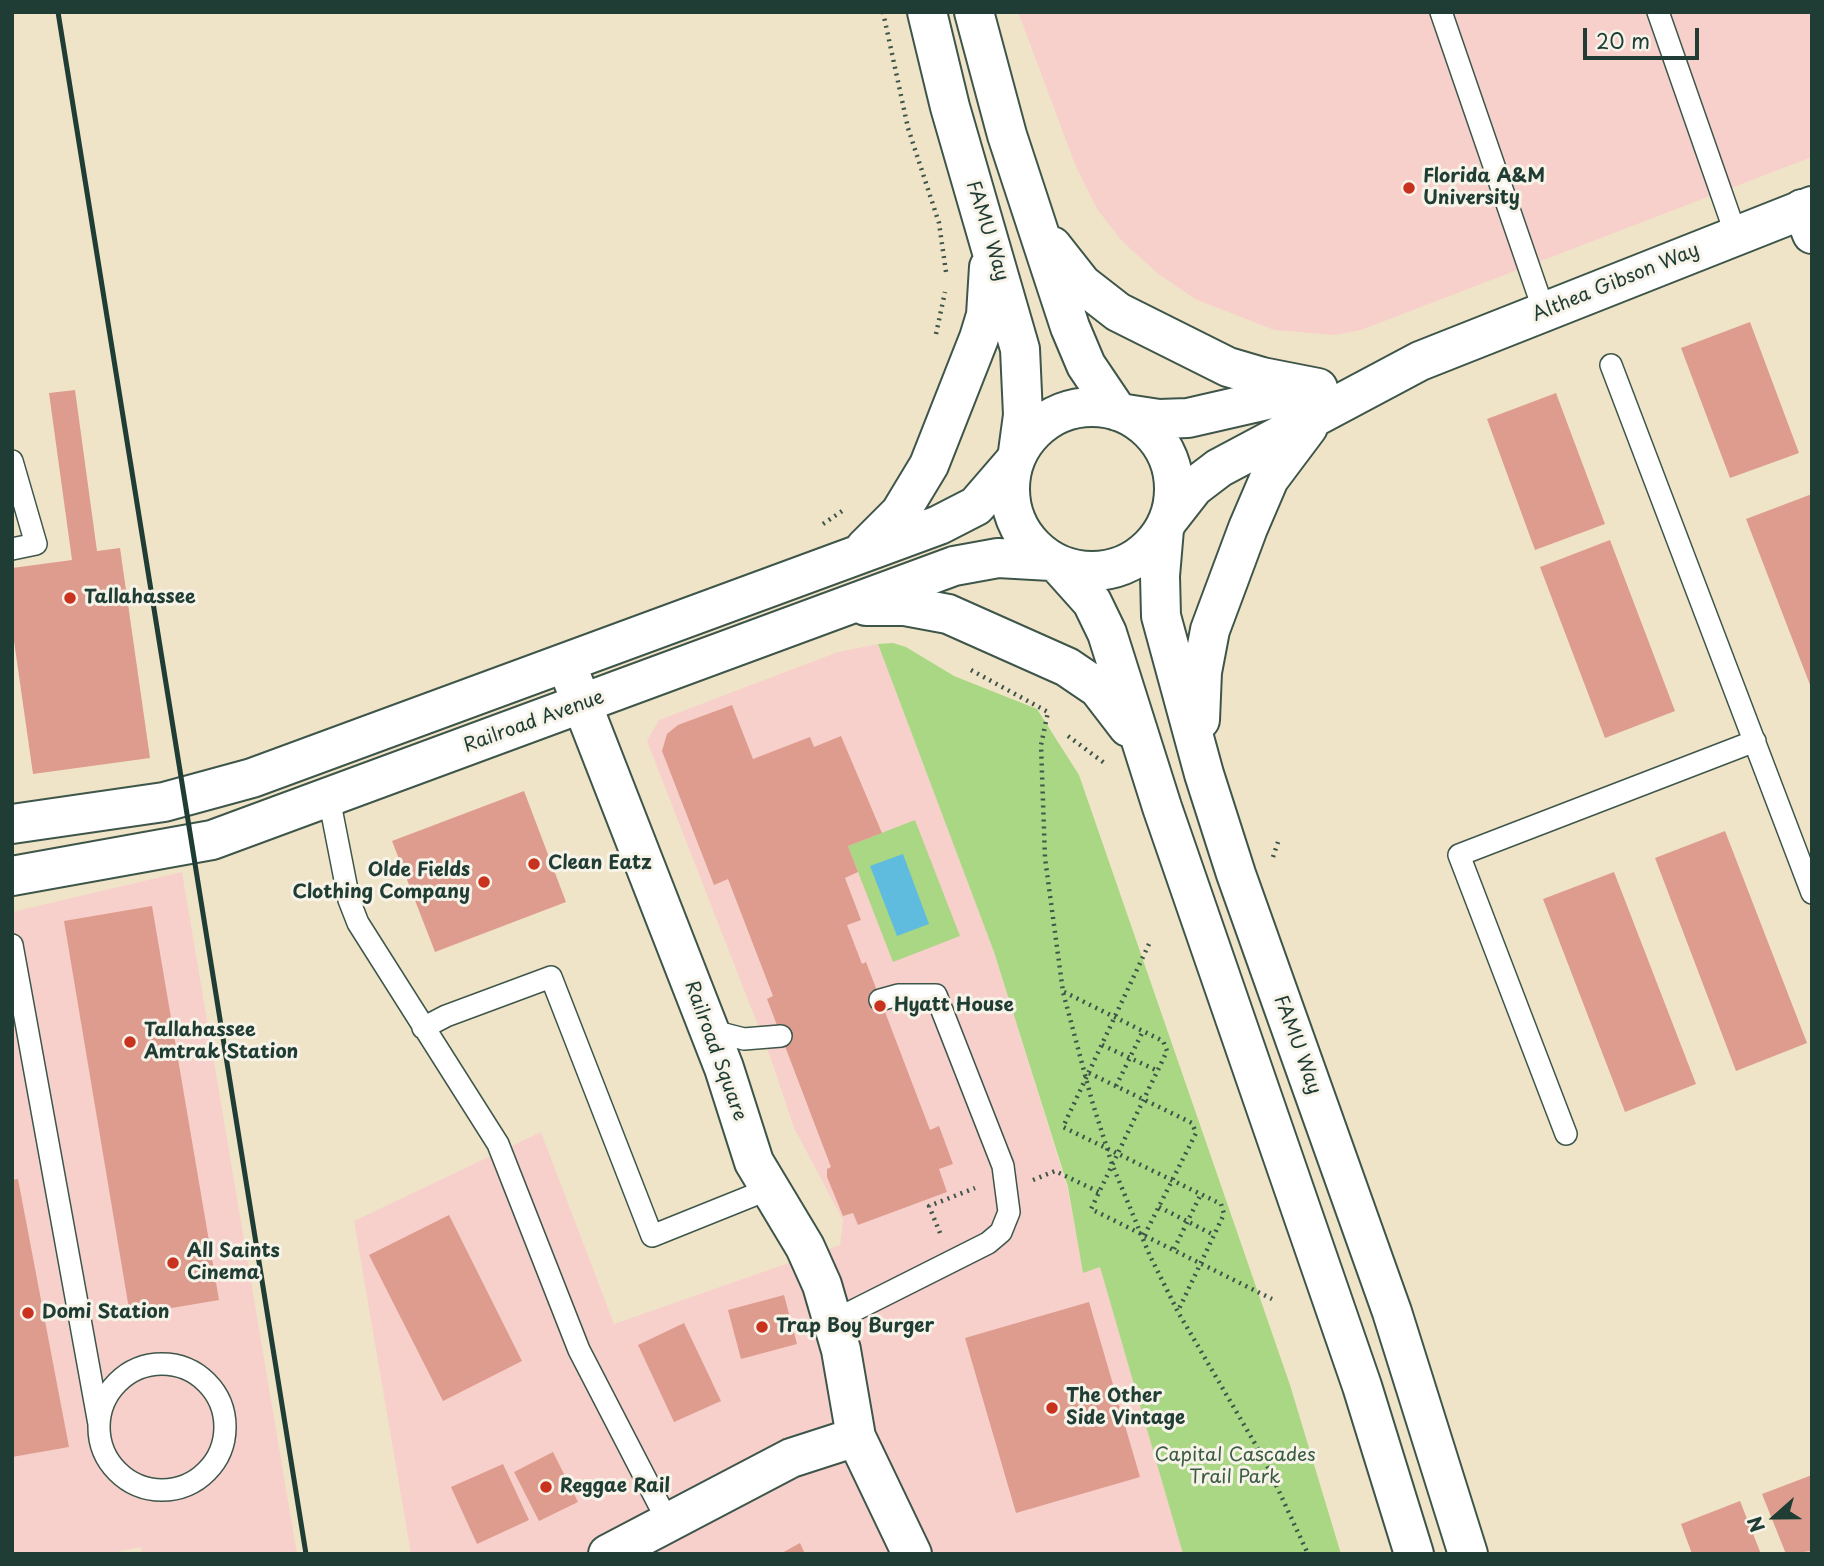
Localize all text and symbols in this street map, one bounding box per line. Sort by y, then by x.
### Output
scale bar [1586,14,1702,58]
text: 20 m [1596,24,1650,56]
place label: Florida A&M University [1423,166,1545,210]
street label: FAMU Way [961,178,1013,284]
marker: Florida A&M University [1401,180,1417,196]
street label: Althea Gibson Way [1529,239,1703,327]
place label: Tallahassee [84,587,196,609]
marker: Tallahassee [62,590,78,606]
street label: Railroad Avenue [461,686,607,758]
place label: Clean Eatz [548,853,652,875]
marker: Clean Eatz [526,856,542,872]
place label: Olde Fields Clothing Company [292,860,470,904]
marker: Olde Fields Clothing Company [476,874,492,890]
street label: Railroad Square [679,978,751,1124]
street label: FAMU Way [1269,992,1325,1098]
place label: Hyatt House [894,995,1014,1017]
marker: Hyatt House [872,998,888,1014]
place label: Tallahassee Amtrak Station [144,1020,298,1064]
marker: Tallahassee Amtrak Station [122,1034,138,1050]
place label: All Saints Cinema [187,1241,280,1285]
marker: All Saints Cinema [165,1255,181,1271]
place label: Domi Station [42,1302,169,1324]
marker: Domi Station [20,1305,36,1321]
place label: Trap Boy Burger [776,1316,934,1338]
marker: Trap Boy Burger [754,1319,770,1335]
place label: The Other Side Vintage [1066,1386,1185,1430]
marker: The Other Side Vintage [1044,1400,1060,1416]
park label: Capital Cascades Trail Park [1154,1445,1316,1489]
place label: Reggae Rail [560,1476,670,1498]
marker: Reggae Rail [538,1479,554,1495]
north arrow [1740,1482,1810,1552]
text: N [1740,1512,1771,1537]

